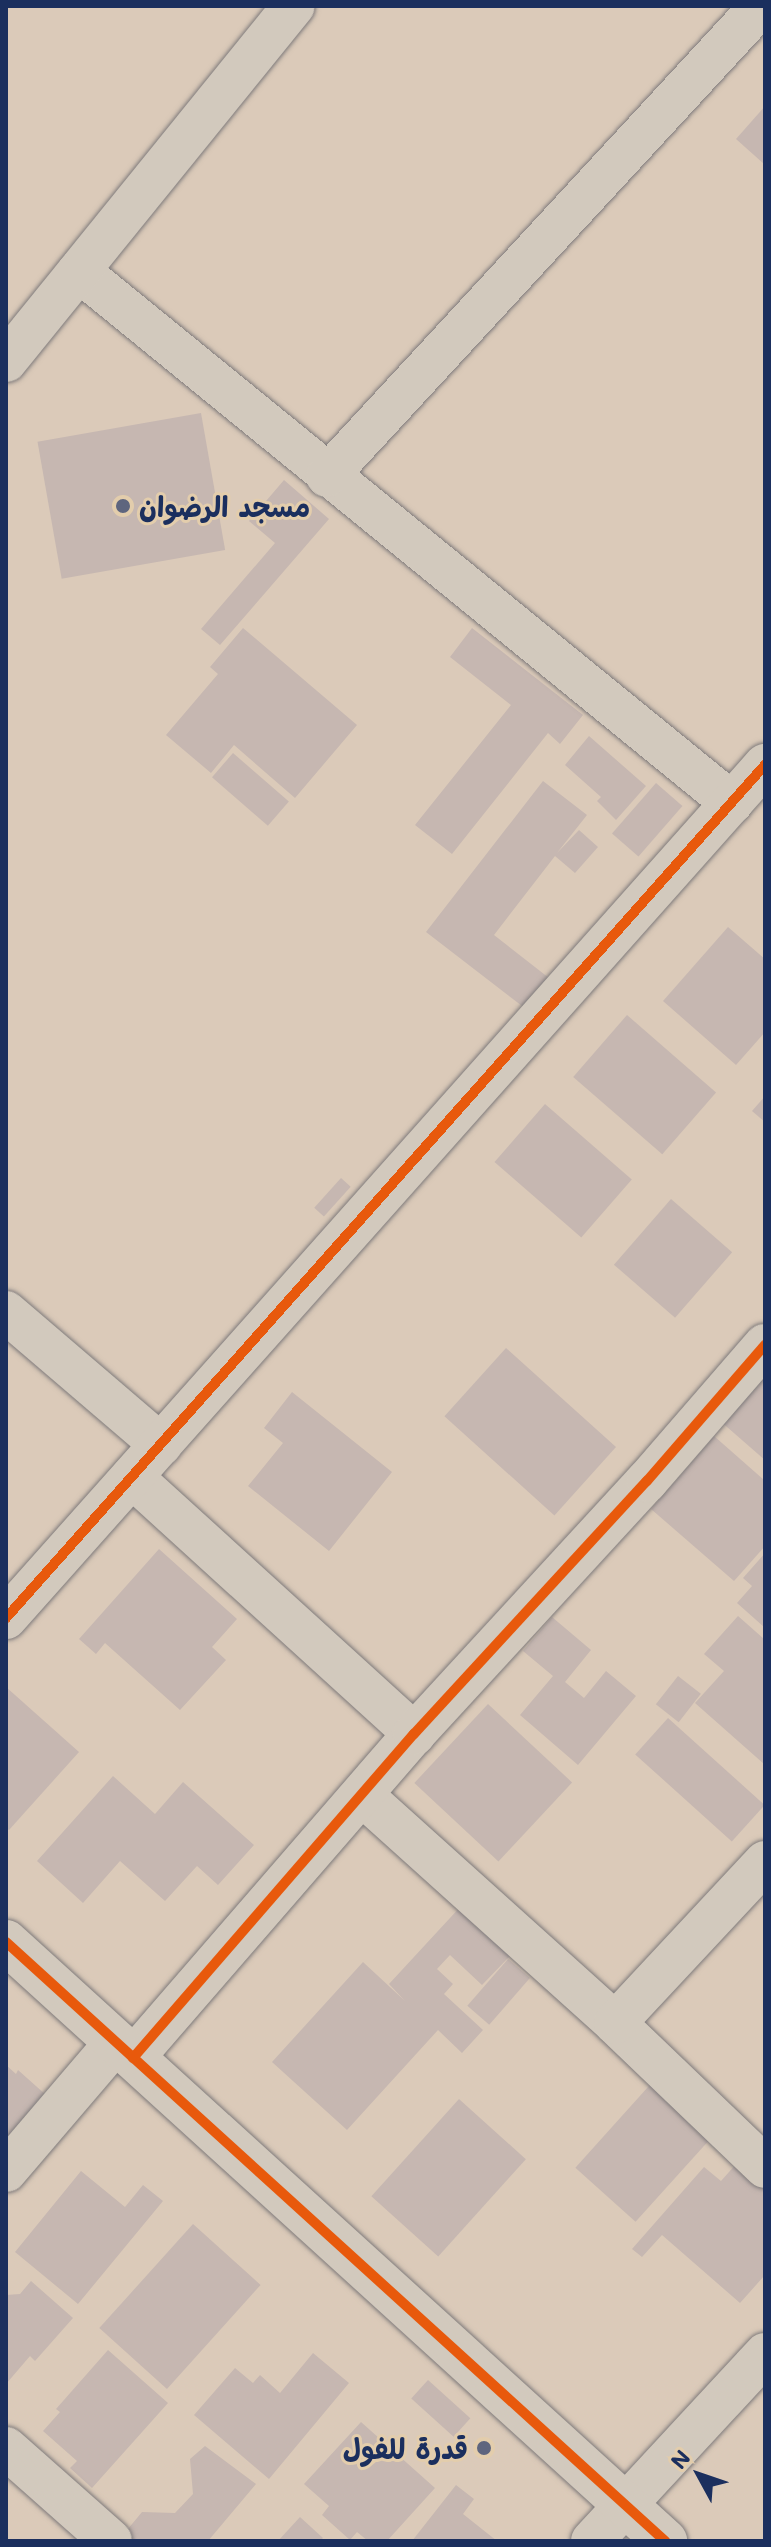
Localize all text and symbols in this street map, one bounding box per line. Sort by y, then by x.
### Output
place label: مسجد الرضوان [139,489,310,523]
marker: مسجد الرضوان [114,497,132,515]
place label: قدرة للفول [343,2431,468,2465]
north arrow [659,2435,739,2515]
marker: قدرة للفول [475,2439,493,2457]
text: N [664,2444,697,2475]

